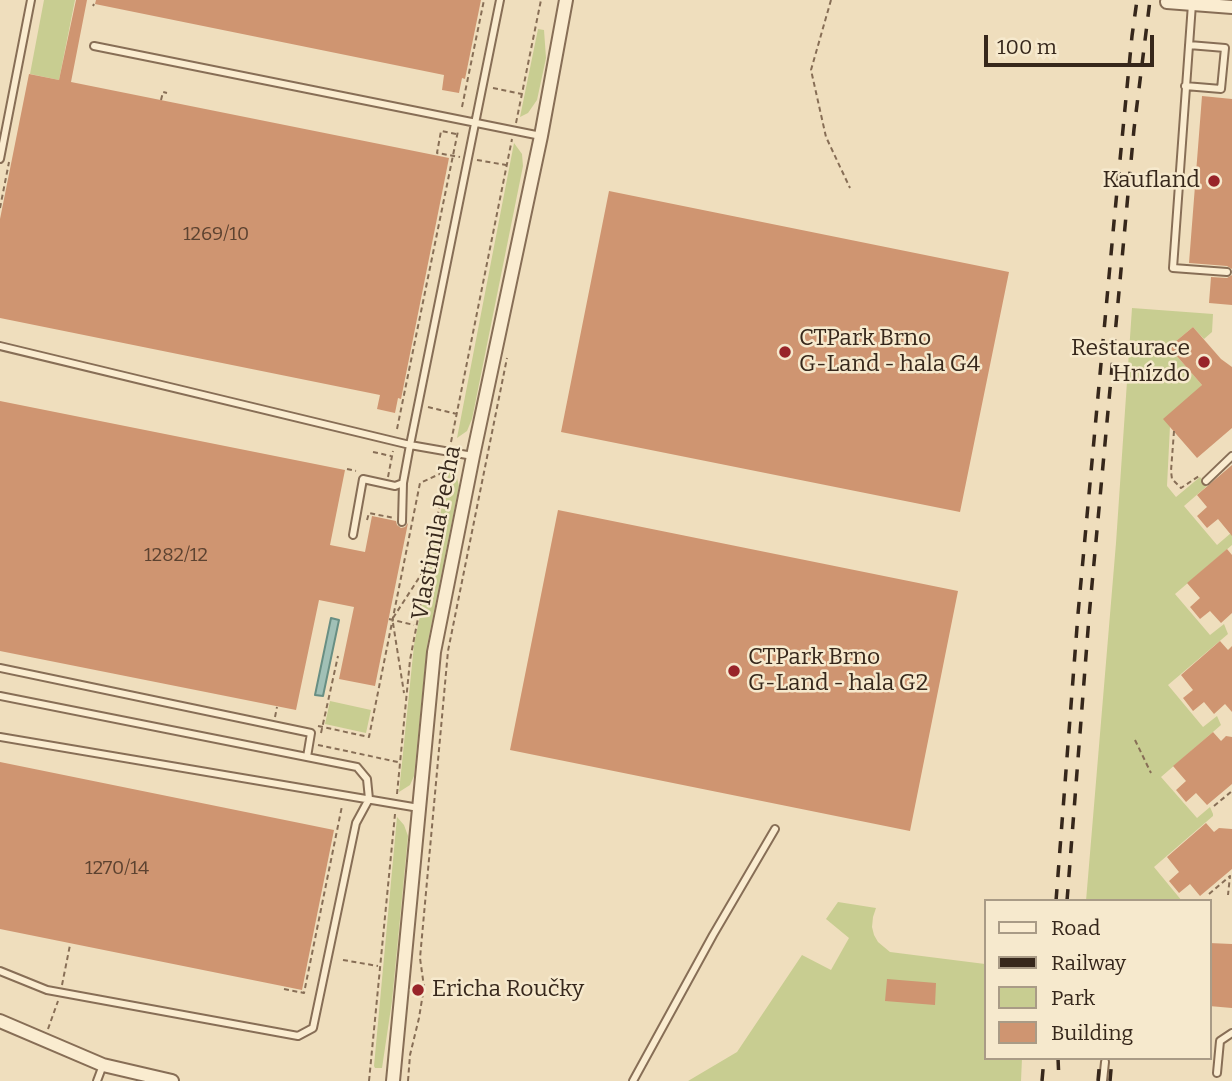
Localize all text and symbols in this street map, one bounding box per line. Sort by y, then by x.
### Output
scale bar [987,21,1157,65]
text: 100 m [997,34,1057,60]
place label: Kaufland [1103,167,1200,195]
marker: Kaufland [1206,173,1222,189]
house number: 1269/10 [183,224,249,246]
place label: CTPark Brno G-Land - hala G4 [799,325,980,379]
place label: Restaurace Hnízdo [1071,335,1190,389]
marker: CTPark Brno G-Land - hala G4 [777,344,793,360]
marker: Restaurace Hnízdo [1196,354,1212,370]
street label: Vlastimila Pecha [407,443,467,623]
house number: 1282/12 [144,545,208,567]
place label: CTPark Brno G-Land - hala G2 [748,644,928,698]
marker: CTPark Brno G-Land - hala G2 [726,663,742,679]
house number: 1270/14 [85,858,149,880]
legend [984,899,1211,1060]
text: Road [1051,915,1100,941]
text: Railway [1051,950,1126,976]
place label: Ericha Roučky [432,976,584,1004]
marker: Ericha Roučky [410,982,426,998]
text: Park [1051,985,1095,1011]
text: Building [1051,1020,1133,1046]

